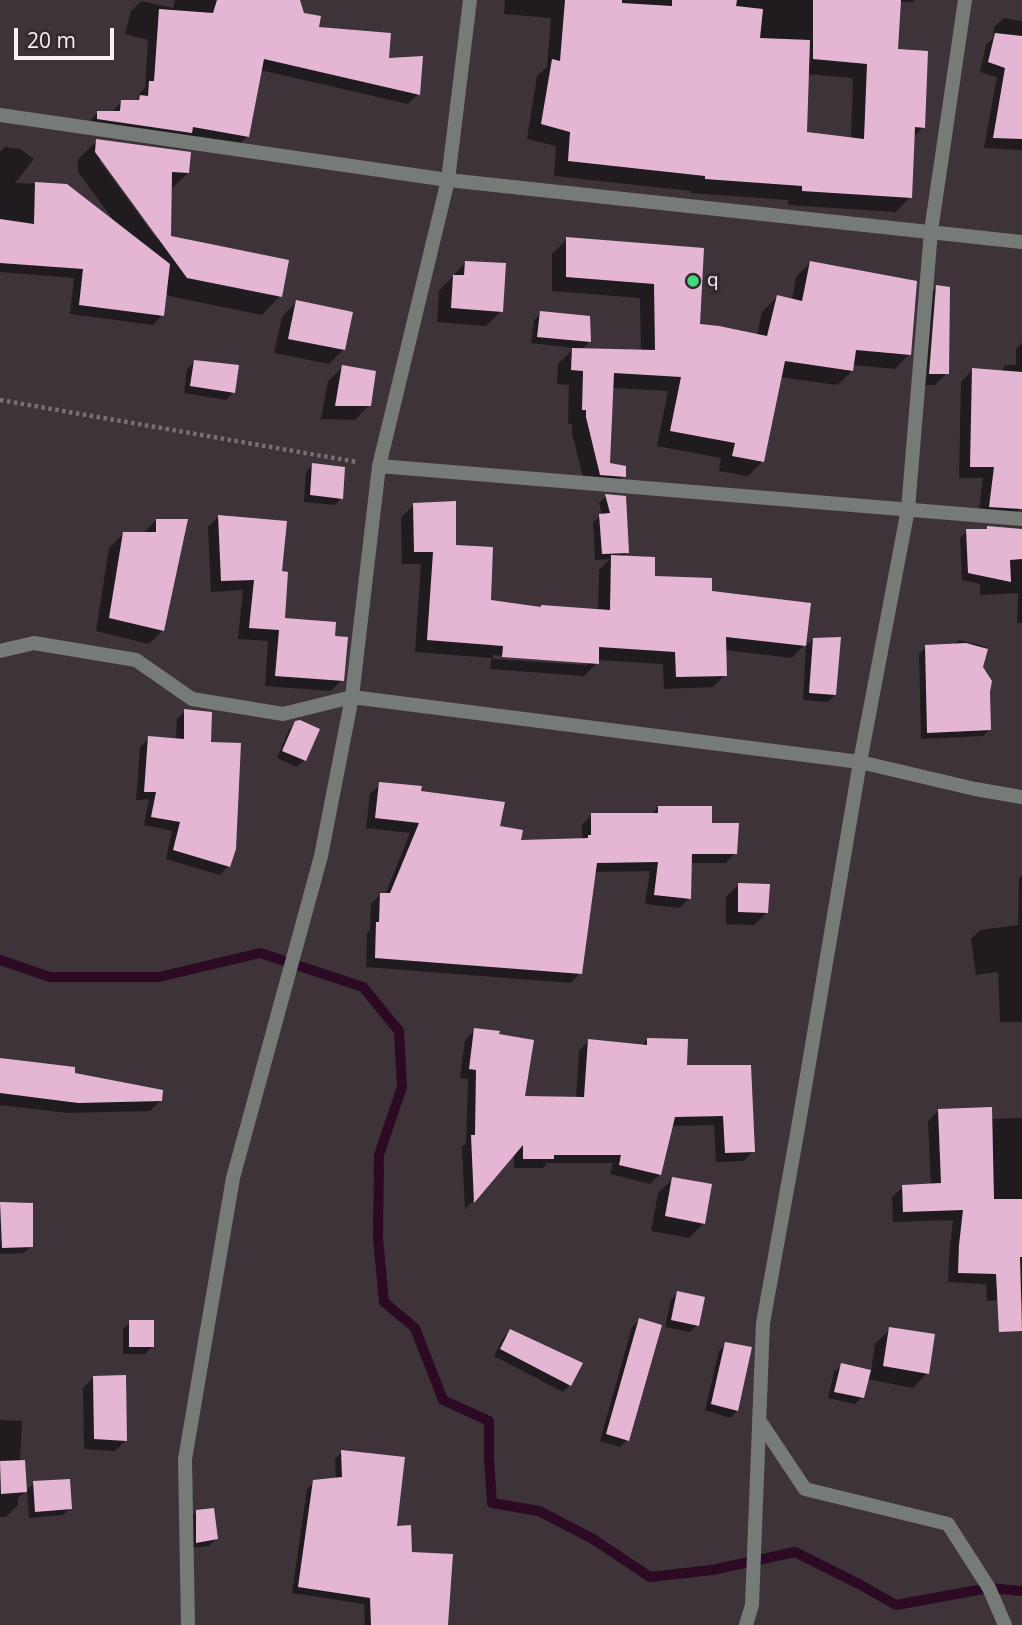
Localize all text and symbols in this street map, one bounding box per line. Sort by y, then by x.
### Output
scale bar [18,14,117,58]
text: 20 m [27,26,76,54]
place label: q [707,270,719,292]
marker: q [685,273,701,289]

